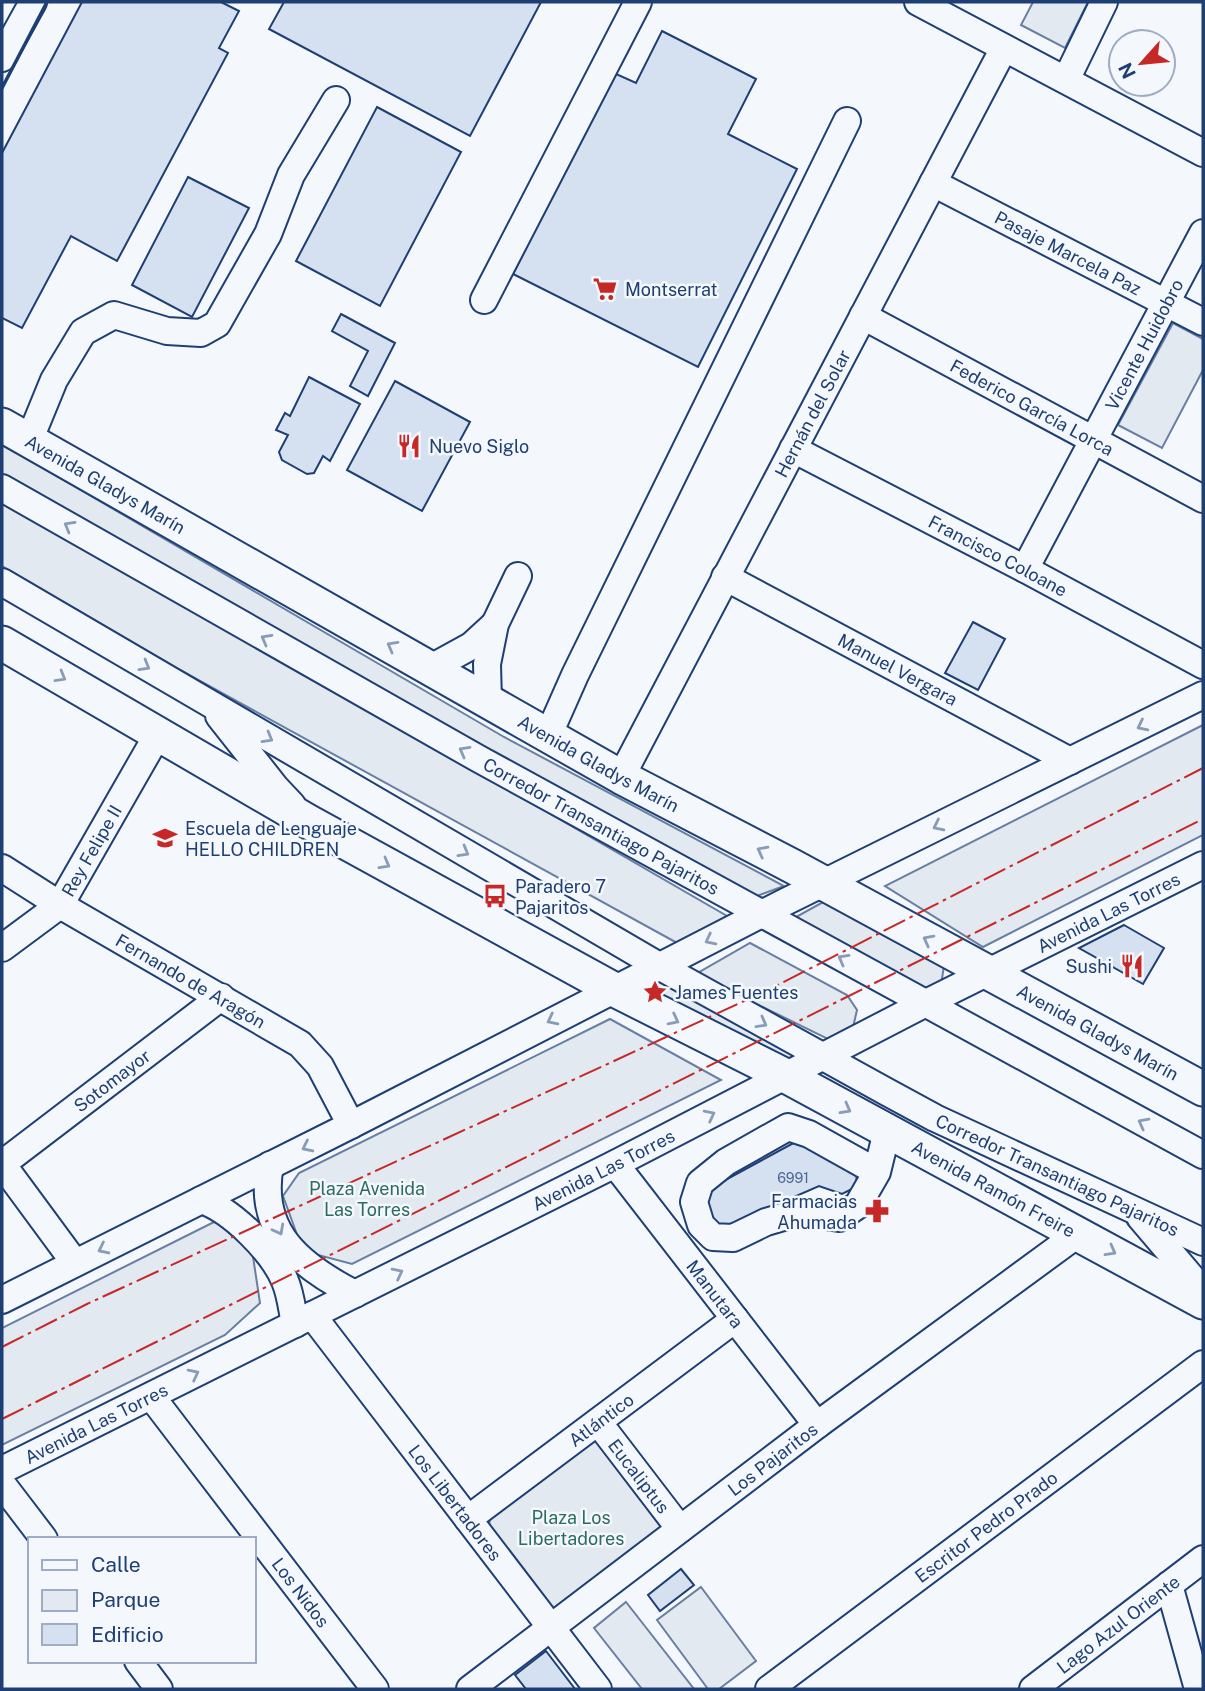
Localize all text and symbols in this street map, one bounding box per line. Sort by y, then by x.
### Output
north arrow [1107,28,1177,98]
text: N [1114,59,1140,82]
street label: Pasaje Marcela Paz [991,206,1145,299]
supermarket icon: Montserrat [591,275,619,303]
street label: Vicente Huidobro [1101,275,1187,414]
place label: Montserrat [625,279,718,300]
street label: Hernán del Solar [770,346,854,481]
street label: Federico García Lorca [947,355,1117,459]
street label: Avenida Gladys Marín [22,430,189,538]
restaurant icon: Nuevo Siglo [395,432,423,460]
place label: Nuevo Siglo [429,436,529,457]
street label: Francisco Coloane [925,511,1071,600]
one-way arrow [63,522,76,535]
street label: Manuel Vergara [835,629,961,710]
one-way arrow [261,634,274,647]
one-way arrow [386,641,399,654]
one-way arrow [138,657,151,670]
one-way arrow [53,669,66,682]
street label: Avenida Gladys Marín [515,710,683,816]
one-way arrow [1137,717,1149,731]
one-way arrow [260,729,273,742]
one-way arrow [459,746,472,759]
street label: Corredor Transantiago Pajaritos [480,753,723,899]
street label: Rey Felipe II [57,801,126,900]
one-way arrow [933,817,945,831]
place label: Escuela de Lenguaje HELLO CHILDREN [185,818,357,860]
school or university icon: Escuela de Lenguaje HELLO CHILDREN [151,824,179,852]
one-way arrow [457,844,470,857]
one-way arrow [757,845,769,859]
one-way arrow [378,856,390,869]
street label: Avenida Las Torres [1033,868,1183,957]
place label: Paradero 7 Pajaritos [515,876,606,918]
bus stop icon: Paradero 7 Pajaritos [481,882,509,910]
street label: Fernando de Aragón [112,929,269,1032]
one-way arrow [704,931,717,945]
one-way arrow [923,935,935,948]
restaurant icon: Sushi [1118,952,1146,980]
one-way arrow [837,954,850,967]
place label: Sushi [1066,956,1112,977]
place icon: James Fuentes [641,978,669,1006]
street label: Avenida Gladys Marín [1014,980,1182,1084]
place label: James Fuentes [675,982,798,1003]
one-way arrow [547,1012,560,1026]
one-way arrow [667,1012,679,1026]
one-way arrow [754,1015,767,1028]
street label: Sotomayor [69,1044,154,1116]
one-way arrow [838,1100,851,1114]
street label: Corredor Transantiago Pajaritos [933,1109,1182,1240]
one-way arrow [703,1110,715,1123]
one-way arrow [1138,1117,1150,1131]
street label: Avenida Las Torres [528,1125,678,1214]
street label: Avenida Ramón Freire [908,1136,1079,1241]
one-way arrow [302,1138,314,1152]
house number: 6991 [777,1170,809,1186]
park label: Plaza Avenida Las Torres [309,1178,425,1220]
place label: Farmacias Ahumada [771,1191,857,1233]
pharmacy icon: Farmacias Ahumada [863,1197,891,1225]
one-way arrow [270,1223,284,1236]
one-way arrow [98,1240,110,1254]
one-way arrow [1104,1243,1116,1256]
street label: Manutara [682,1256,748,1332]
one-way arrow [391,1267,403,1281]
one-way arrow [187,1369,199,1383]
street label: Avenida Las Torres [21,1379,171,1468]
street label: Atlántico [564,1388,637,1451]
street label: Los Pajaritos [723,1418,821,1500]
street label: Eucaliptus [604,1435,674,1517]
street label: Los Libertadores [404,1440,506,1565]
street label: Escritor Pedro Prado [911,1466,1061,1587]
park label: Plaza Los Libertadores [518,1507,624,1549]
legend [28,1537,256,1663]
text: Calle [91,1552,141,1577]
street label: Los Nidos [268,1553,334,1631]
street label: Lago Azul Oriente [1052,1570,1184,1678]
text: Parque [91,1587,160,1612]
text: Edificio [91,1622,164,1647]

